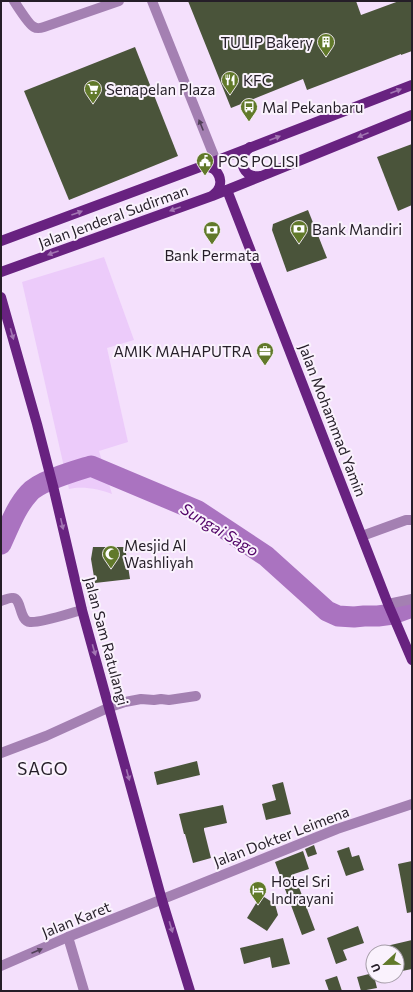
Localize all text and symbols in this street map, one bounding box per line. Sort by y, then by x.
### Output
building icon: TULIP Bakery [316,32,336,57]
place label: TULIP Bakery [220,33,313,51]
restaurant icon: KFC [220,70,240,95]
place label: KFC [243,71,272,89]
supermarket icon: Senapelan Plaza [83,79,103,104]
place label: Senapelan Plaza [106,80,215,98]
one-way arrow [391,87,403,93]
bus stop icon: Mal Pekanbaru [239,97,259,122]
place label: Mal Pekanbaru [262,98,363,116]
one-way arrow [198,118,204,130]
one-way arrow [357,131,369,138]
one-way arrow [270,134,282,140]
public building icon: POS POLISI [195,151,215,176]
place label: POS POLISI [218,152,299,170]
street label: Jalan Jenderal Sudirman [36,180,190,252]
one-way arrow [169,206,181,212]
one-way arrow [71,209,83,215]
bank icon: Bank Mandiri [289,219,309,244]
bank icon: Bank Permata [202,220,222,245]
place label: Bank Mandiri [312,220,402,238]
place label: Bank Permata [164,246,260,264]
one-way arrow [47,251,59,257]
one-way arrow [9,329,15,341]
office icon: AMIK MAHAPUTRA [255,341,275,366]
street label: Jalan Mohammad Yamin [296,341,370,499]
place label: AMIK MAHAPUTRA [113,342,252,360]
water label: Sungai Sago [178,498,262,560]
one-way arrow [59,518,65,530]
place label: Mesjid Al Washliyah [124,536,194,571]
mosque icon: Mesjid Al Washliyah [101,544,121,569]
street label: Jalan Sam Ratulangi [81,575,133,707]
one-way arrow [91,644,97,656]
district label: SAGO [17,758,69,779]
one-way arrow [125,770,131,782]
street label: Jalan Dokter Leimena [211,802,351,870]
place label: Hotel Sri Indrayani [271,872,334,907]
hotel icon: Hotel Sri Indrayani [248,880,268,905]
street label: Jalan Karet [39,897,113,941]
one-way arrow [168,922,174,934]
north arrow [365,944,405,984]
one-way arrow [31,948,42,954]
text: U [368,962,383,974]

